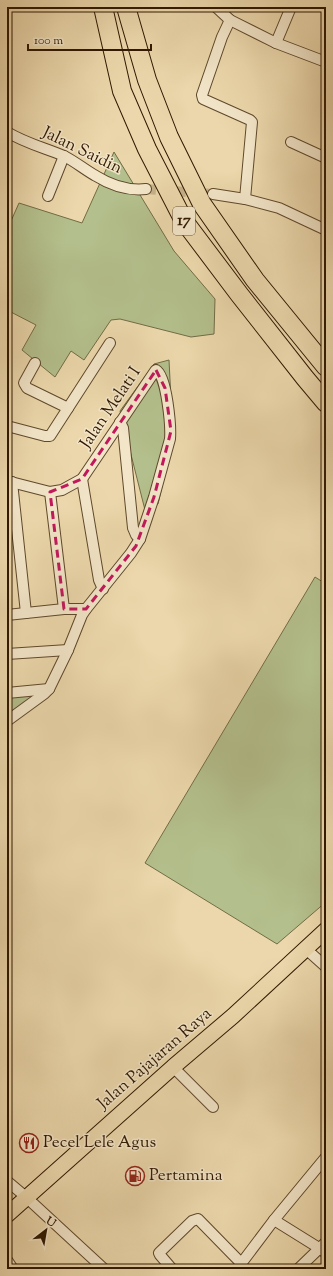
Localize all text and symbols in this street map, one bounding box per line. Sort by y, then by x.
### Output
scale bar [28,26,151,52]
text: 100 m [34,32,63,50]
street label: Jalan Saidin [37,121,126,181]
road number: 17 [173,207,195,235]
street label: Jalan Melati I [74,362,148,455]
street label: Jalan Pajajaran Raya [92,1002,218,1116]
place label: Pecel Lele Agus [43,1131,156,1155]
restaurant icon: Pecel Lele Agus [18,1132,40,1154]
place label: Pertamina [149,1164,223,1188]
fuel station icon: Pertamina [124,1165,146,1187]
north arrow [26,1210,66,1250]
text: U [42,1213,59,1231]

